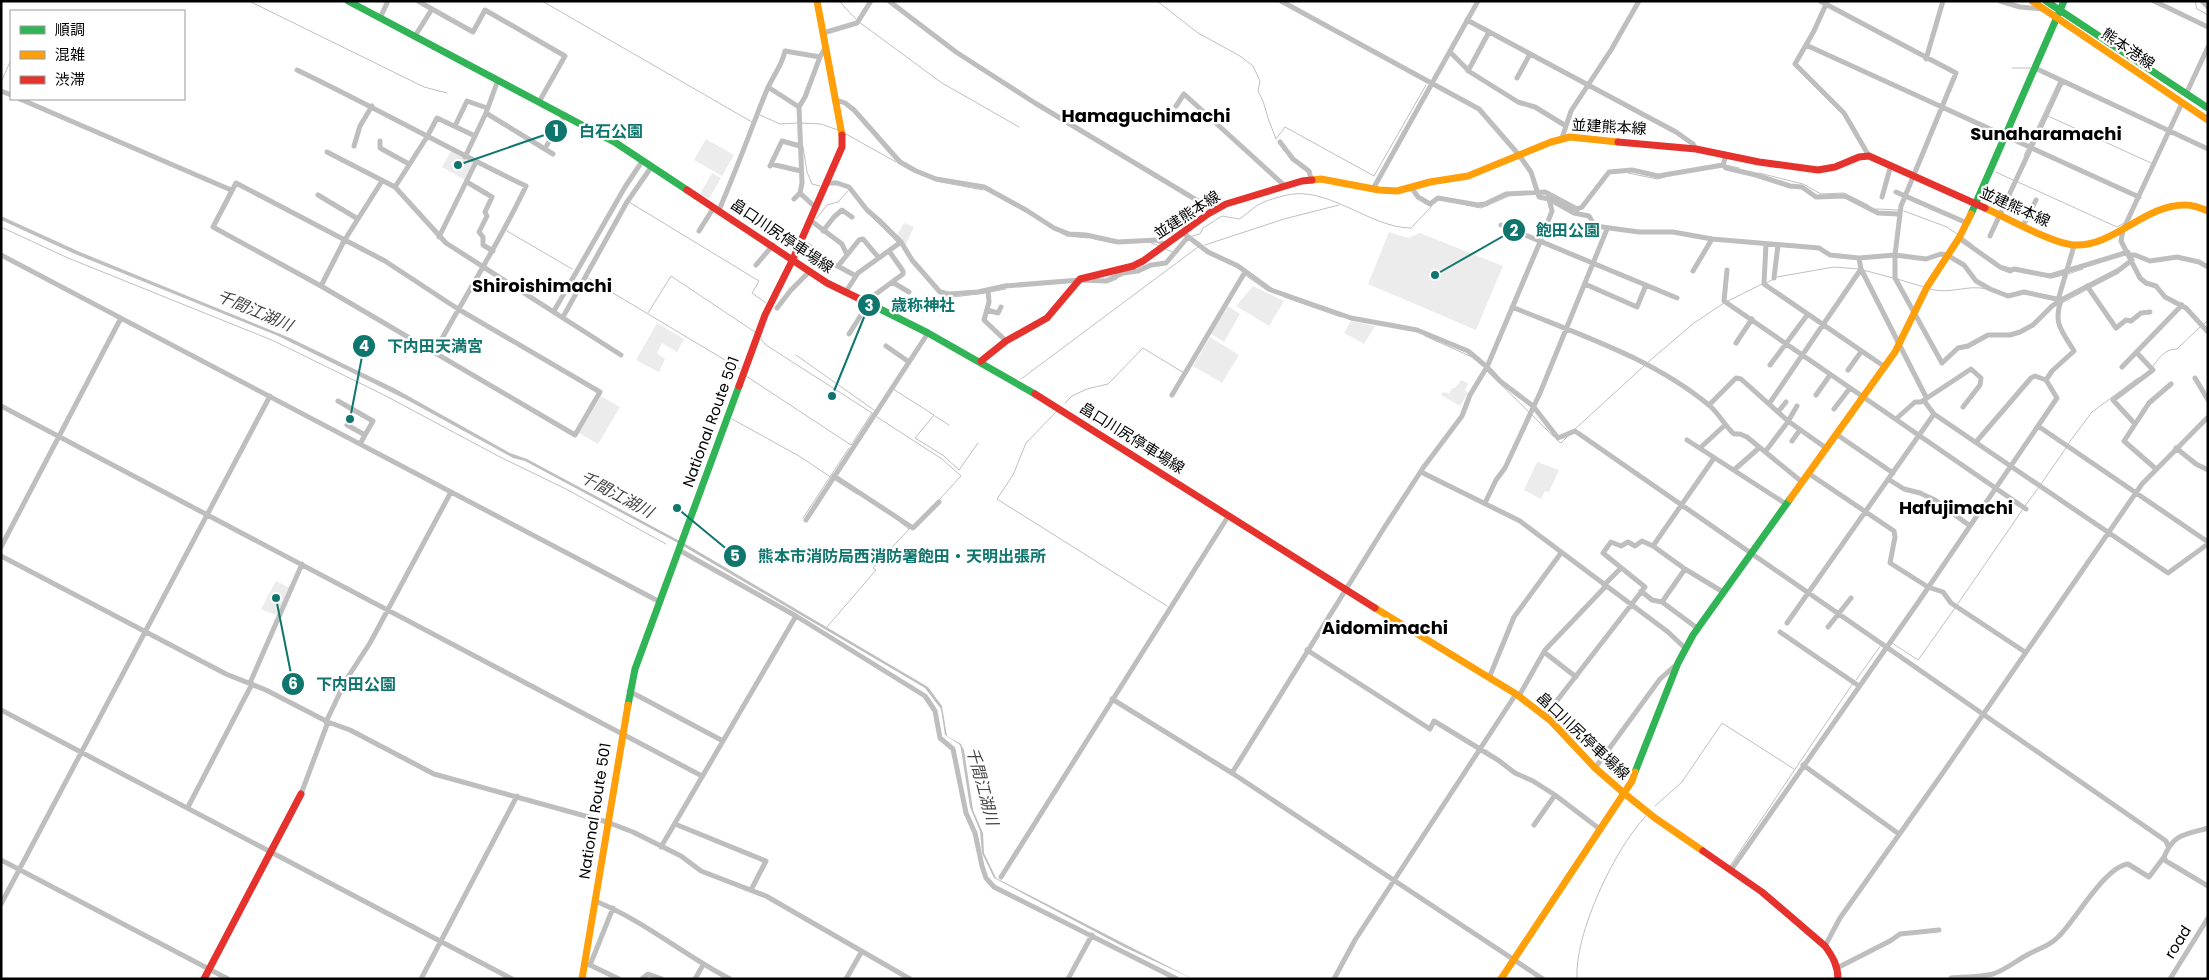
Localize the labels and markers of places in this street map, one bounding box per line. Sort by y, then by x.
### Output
callout: 白石公園 [544,116,653,147]
callout: 飽田公園 [1501,215,1610,246]
callout: 歳称神社 [856,290,965,321]
callout: 下内田天満宮 [352,331,493,362]
callout: 熊本市消防局西消防署飽田・天明出張所 [723,540,1056,571]
callout: 下内田公園 [281,669,406,700]

